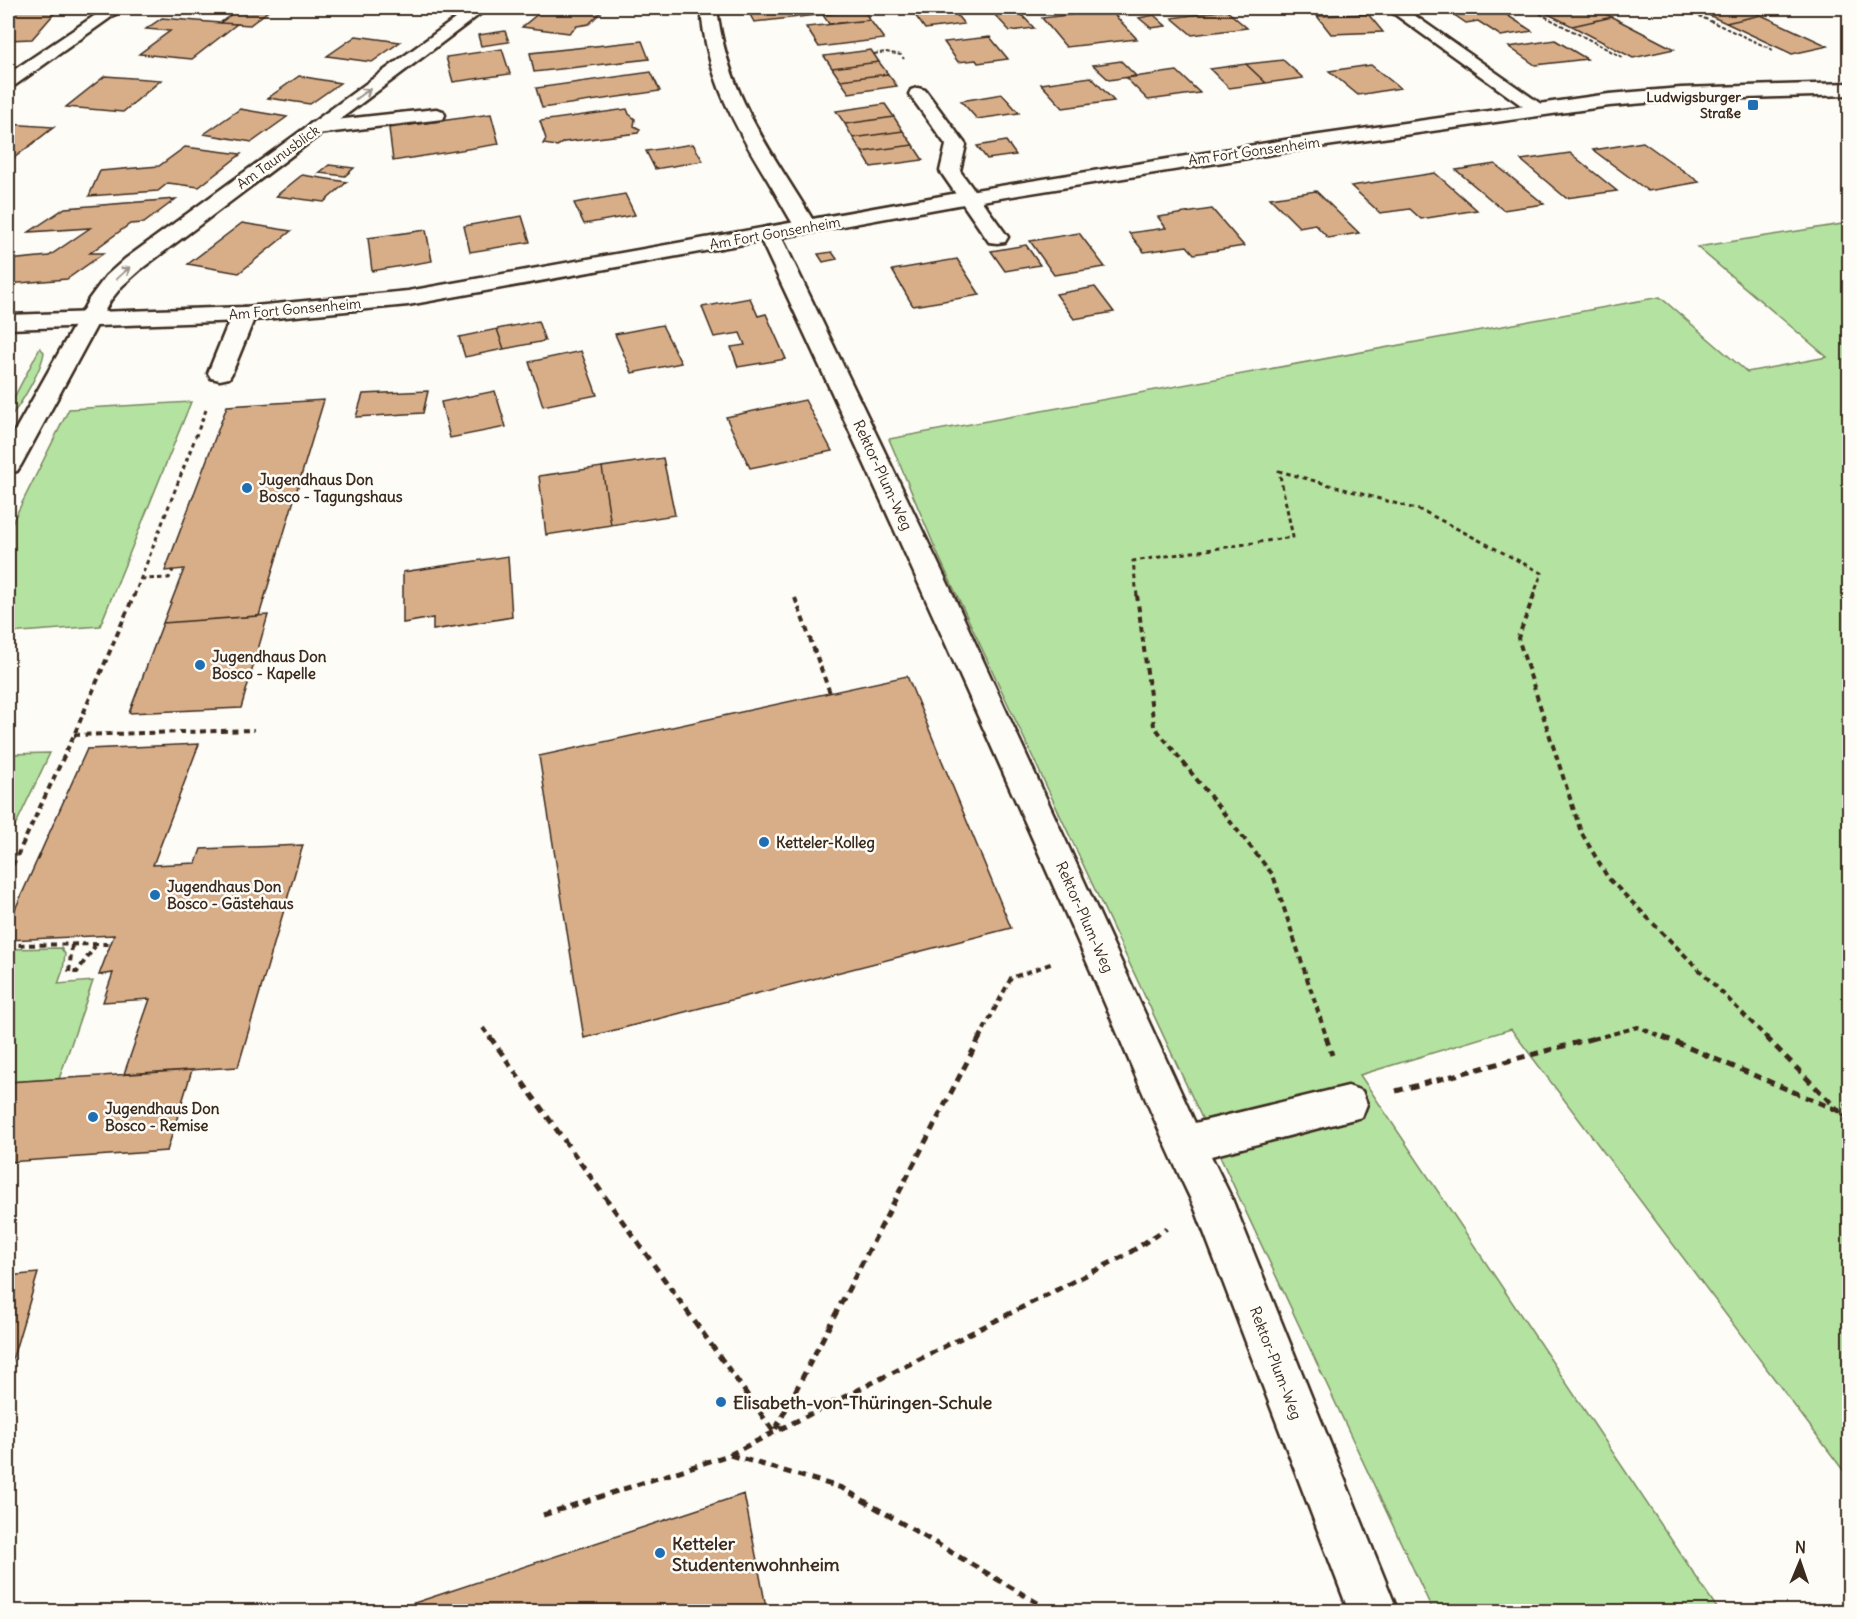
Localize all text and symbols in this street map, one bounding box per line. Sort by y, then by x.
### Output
one-way arrow [355,88,371,100]
place label: Ludwigsburger Straße [1646,88,1741,122]
marker: Ludwigsburger Straße [1746,98,1760,112]
street label: Am Taunusblick [233,121,323,193]
street label: Am Fort Gonsenheim [1187,133,1321,169]
street label: Am Fort Gonsenheim [708,213,842,253]
one-way arrow [115,266,130,280]
street label: Am Fort Gonsenheim [228,294,362,324]
street label: Rektor-Plum-Weg [849,417,917,533]
place label: Jugendhaus Don Bosco - Tagungshaus [259,470,403,507]
marker: Jugendhaus Don Bosco - Tagungshaus [240,481,254,495]
place label: Jugendhaus Don Bosco - Kapelle [212,647,327,684]
marker: Jugendhaus Don Bosco - Kapelle [193,658,207,672]
place label: Ketteler-Kolleg [776,833,875,853]
marker: Ketteler-Kolleg [757,835,771,849]
street label: Rektor-Plum-Weg [1052,858,1118,976]
place label: Jugendhaus Don Bosco - Gästehaus [167,877,294,913]
marker: Jugendhaus Don Bosco - Gästehaus [148,888,162,902]
place label: Jugendhaus Don Bosco - Remise [105,1099,220,1135]
marker: Jugendhaus Don Bosco - Remise [86,1110,100,1124]
street label: Rektor-Plum-Weg [1246,1304,1306,1422]
place label: Elisabeth-von-Thüringen-Schule [733,1391,993,1414]
marker: Elisabeth-von-Thüringen-Schule [714,1395,728,1409]
place label: Ketteler Studentenwohnheim [672,1532,840,1576]
north arrow [1770,1532,1830,1592]
text: N [1795,1537,1806,1557]
marker: Ketteler Studentenwohnheim [653,1546,667,1560]

